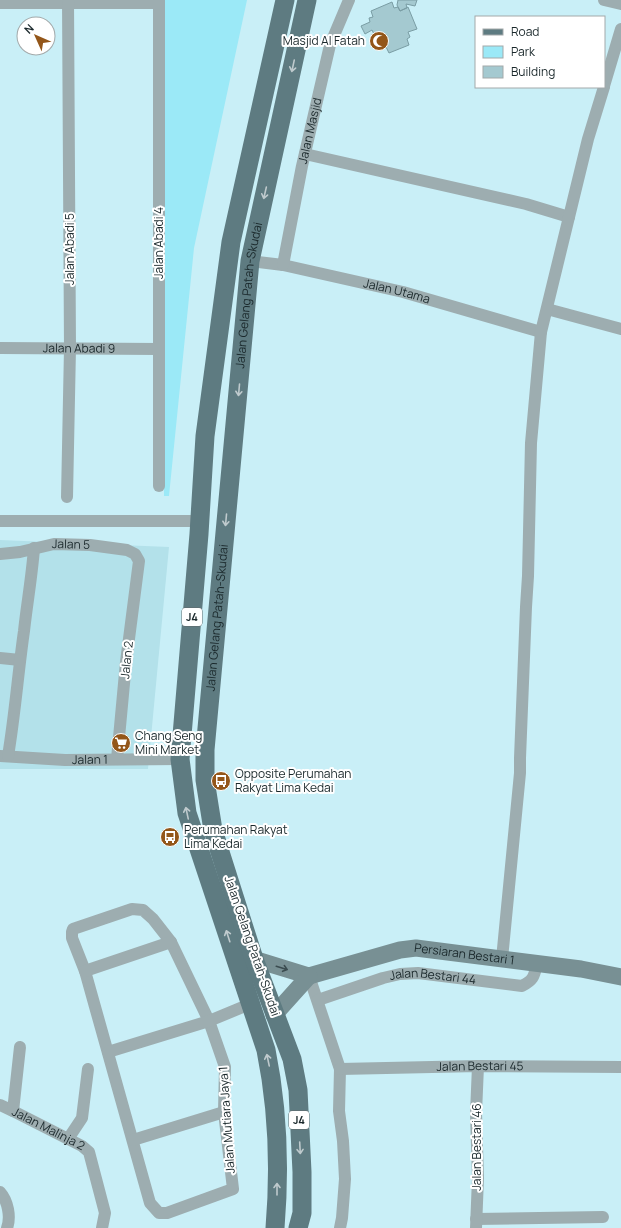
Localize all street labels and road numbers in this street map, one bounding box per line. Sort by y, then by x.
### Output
street label: Jalan Masjid [294,96,326,165]
street label: Jalan Abadi 4 [150,207,167,279]
street label: Jalan Abadi 5 [61,213,78,285]
street label: Jalan Gelang Patah-Skudai [231,221,266,369]
street label: Jalan Utama [362,274,432,307]
street label: Jalan Abadi 9 [43,339,115,357]
street label: Jalan 5 [52,535,90,553]
street label: Jalan Gelang Patah-Skudai [201,544,232,692]
road number: J4 [182,608,202,626]
street label: Jalan 2 [116,640,137,680]
street label: Jalan 1 [72,751,108,768]
street label: Jalan Gelang Patah-Skudai [220,874,284,1018]
street label: Persiaran Bestari 1 [413,939,515,968]
street label: Jalan Bestari 44 [388,964,477,988]
street label: Jalan Bestari 45 [436,1057,524,1075]
street label: Jalan Mutiara Jaya 1 [214,1066,239,1174]
street label: Jalan Malinja 2 [9,1103,88,1154]
street label: Jalan Bestari 46 [468,1103,485,1191]
road number: J4 [289,1111,309,1129]

